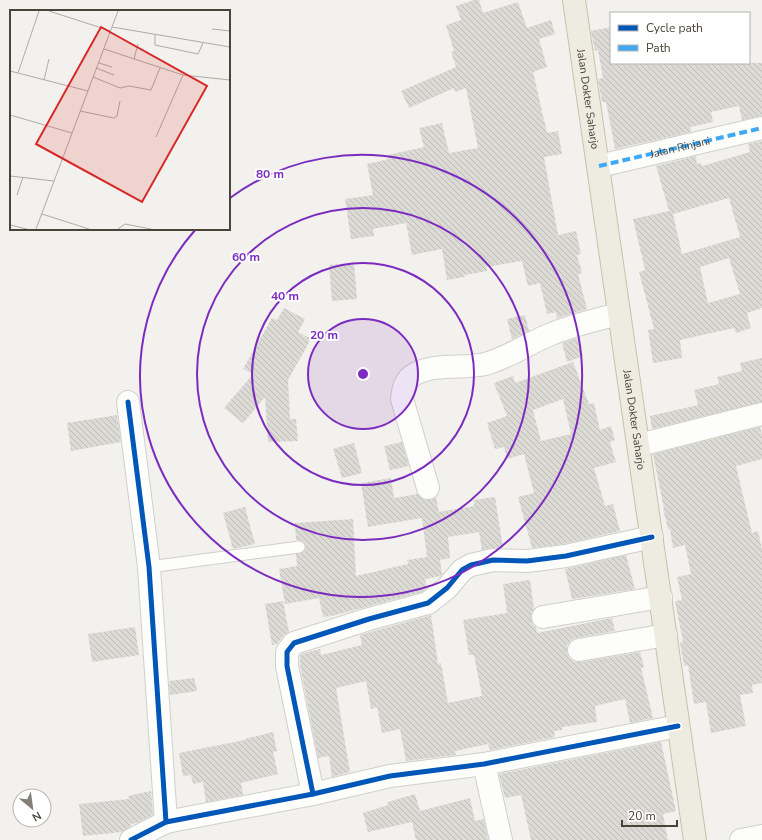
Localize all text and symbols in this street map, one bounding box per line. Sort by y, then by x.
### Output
inset map [10,10,230,230]
legend [610,12,750,64]
text: Cycle path [646,20,703,36]
text: Path [646,40,671,56]
street label: Jalan Dokter Saharjo [573,47,602,150]
street label: Jalan Rinjani [648,133,711,162]
text: 80 m [256,166,284,182]
text: 60 m [232,249,260,265]
text: 40 m [271,288,299,304]
text: 20 m [310,327,338,343]
centre of rings [356,367,370,381]
street label: Jalan Dokter Saharjo [619,368,649,471]
north arrow [12,788,52,828]
scale bar [622,802,677,828]
text: N [29,808,44,825]
text: 20 m [628,808,656,824]

